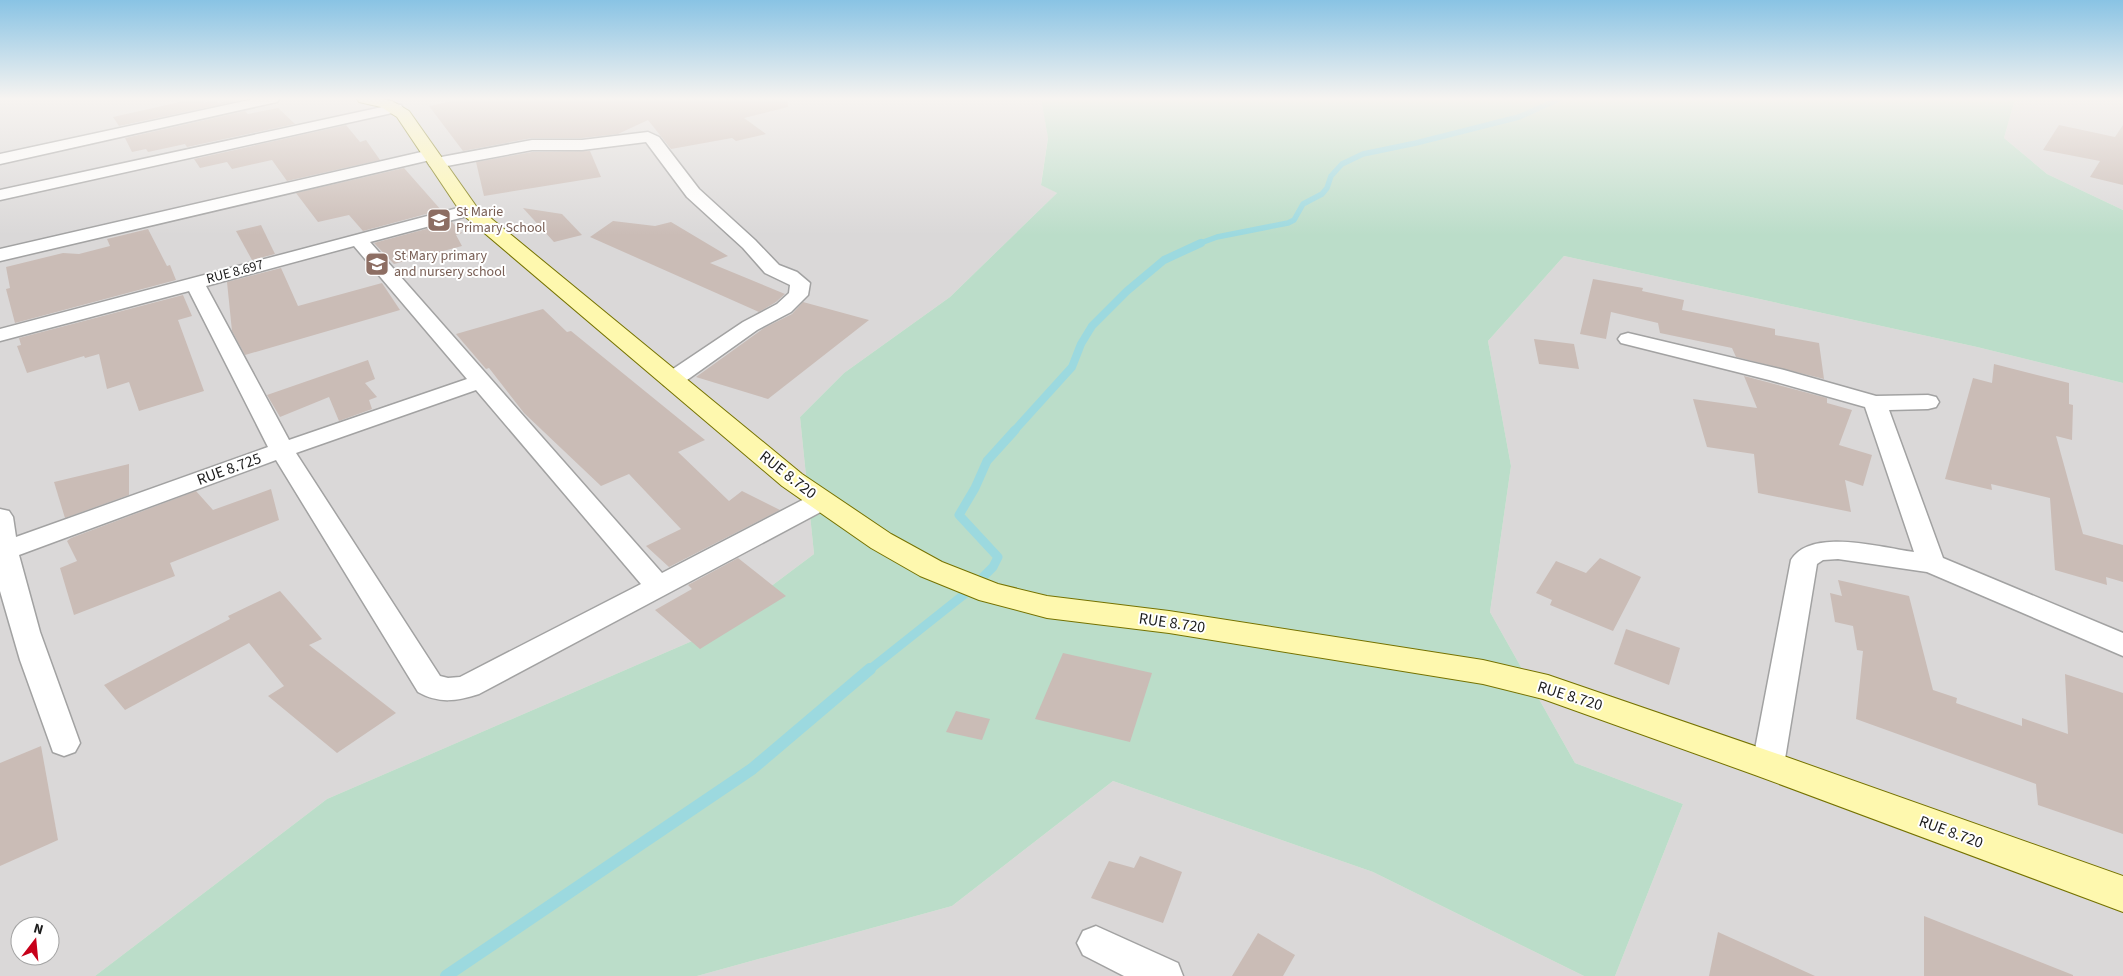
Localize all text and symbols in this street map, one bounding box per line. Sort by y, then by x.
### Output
place label: St Marie Primary School [456,202,546,238]
school or university icon: St Marie Primary School [426,207,452,233]
place label: St Mary primary and nursery school [394,246,506,282]
school or university icon: St Mary primary and nursery school [364,251,390,277]
street label: RUE 8.697 [204,255,266,289]
street label: RUE 8.720 [755,446,821,504]
street label: RUE 8.725 [194,447,264,491]
street label: RUE 8.720 [1137,607,1207,639]
street label: RUE 8.720 [1535,676,1605,716]
street label: RUE 8.720 [1916,810,1986,854]
north arrow [10,916,60,966]
text: N [31,919,46,940]

